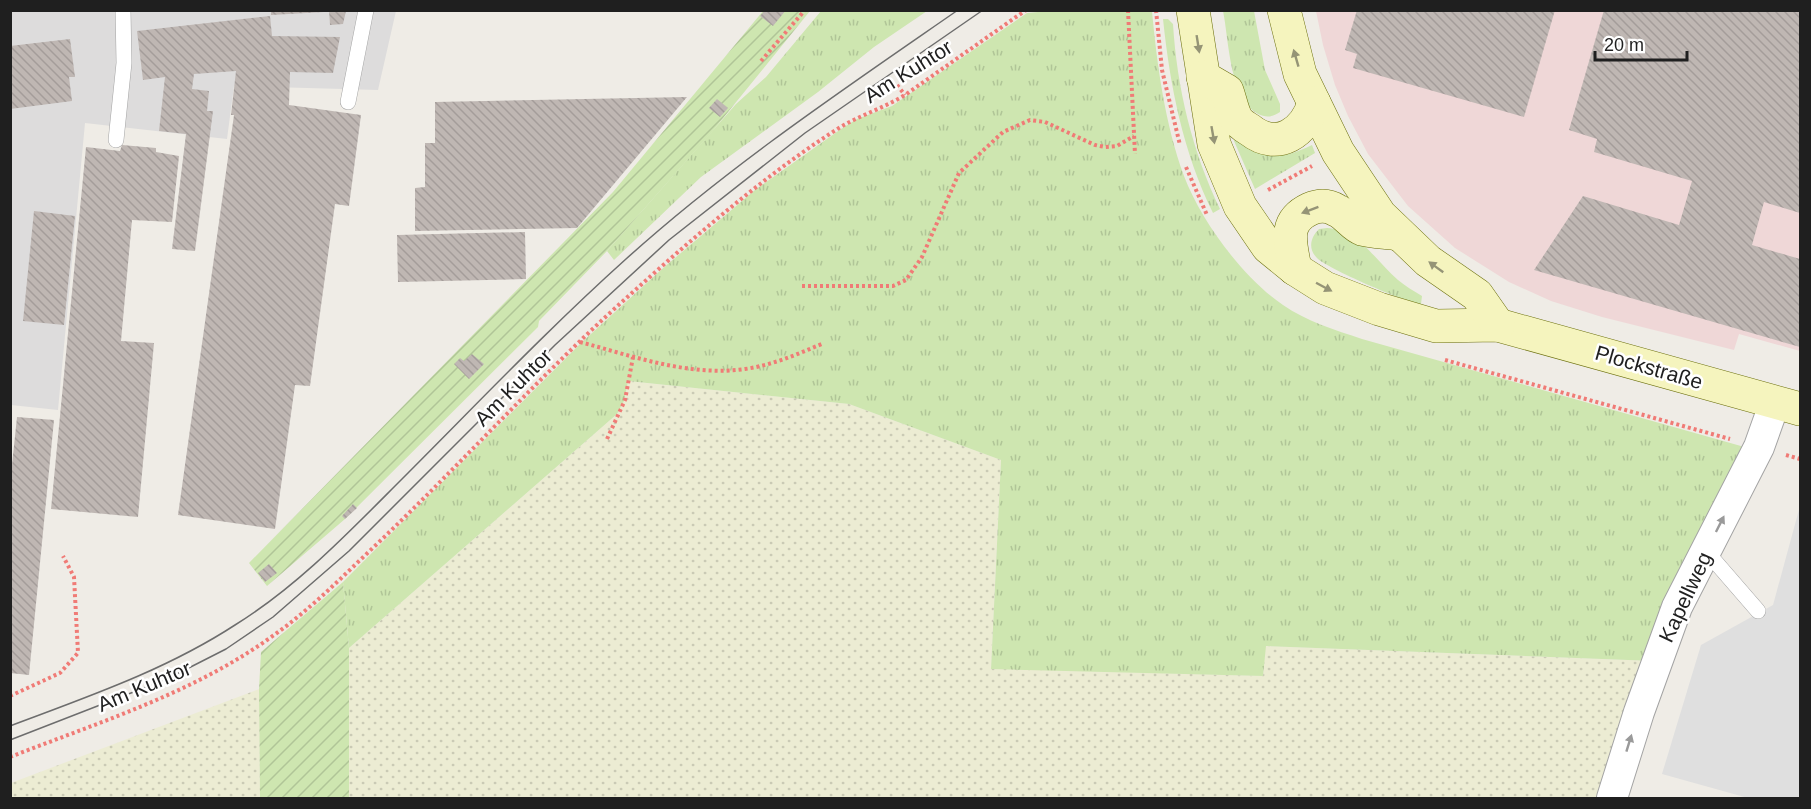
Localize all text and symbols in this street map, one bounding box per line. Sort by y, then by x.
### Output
scale bar [1595,24,1686,62]
street label: Am Kuhtor [860,35,956,107]
one-way arrow [1193,35,1202,54]
text: 20 m [1604,35,1644,55]
one-way arrow [1290,49,1300,67]
one-way arrow [1209,126,1218,145]
one-way arrow [1301,205,1319,215]
one-way arrow [1429,261,1444,273]
one-way arrow [1316,282,1333,292]
street label: Plockstraße [1593,341,1705,393]
street label: Am Kuhtor [470,344,556,430]
one-way arrow [1715,516,1724,533]
street label: Kapellweg [1654,548,1716,646]
street label: Am Kuhtor [94,656,194,716]
one-way arrow [1625,734,1634,752]

